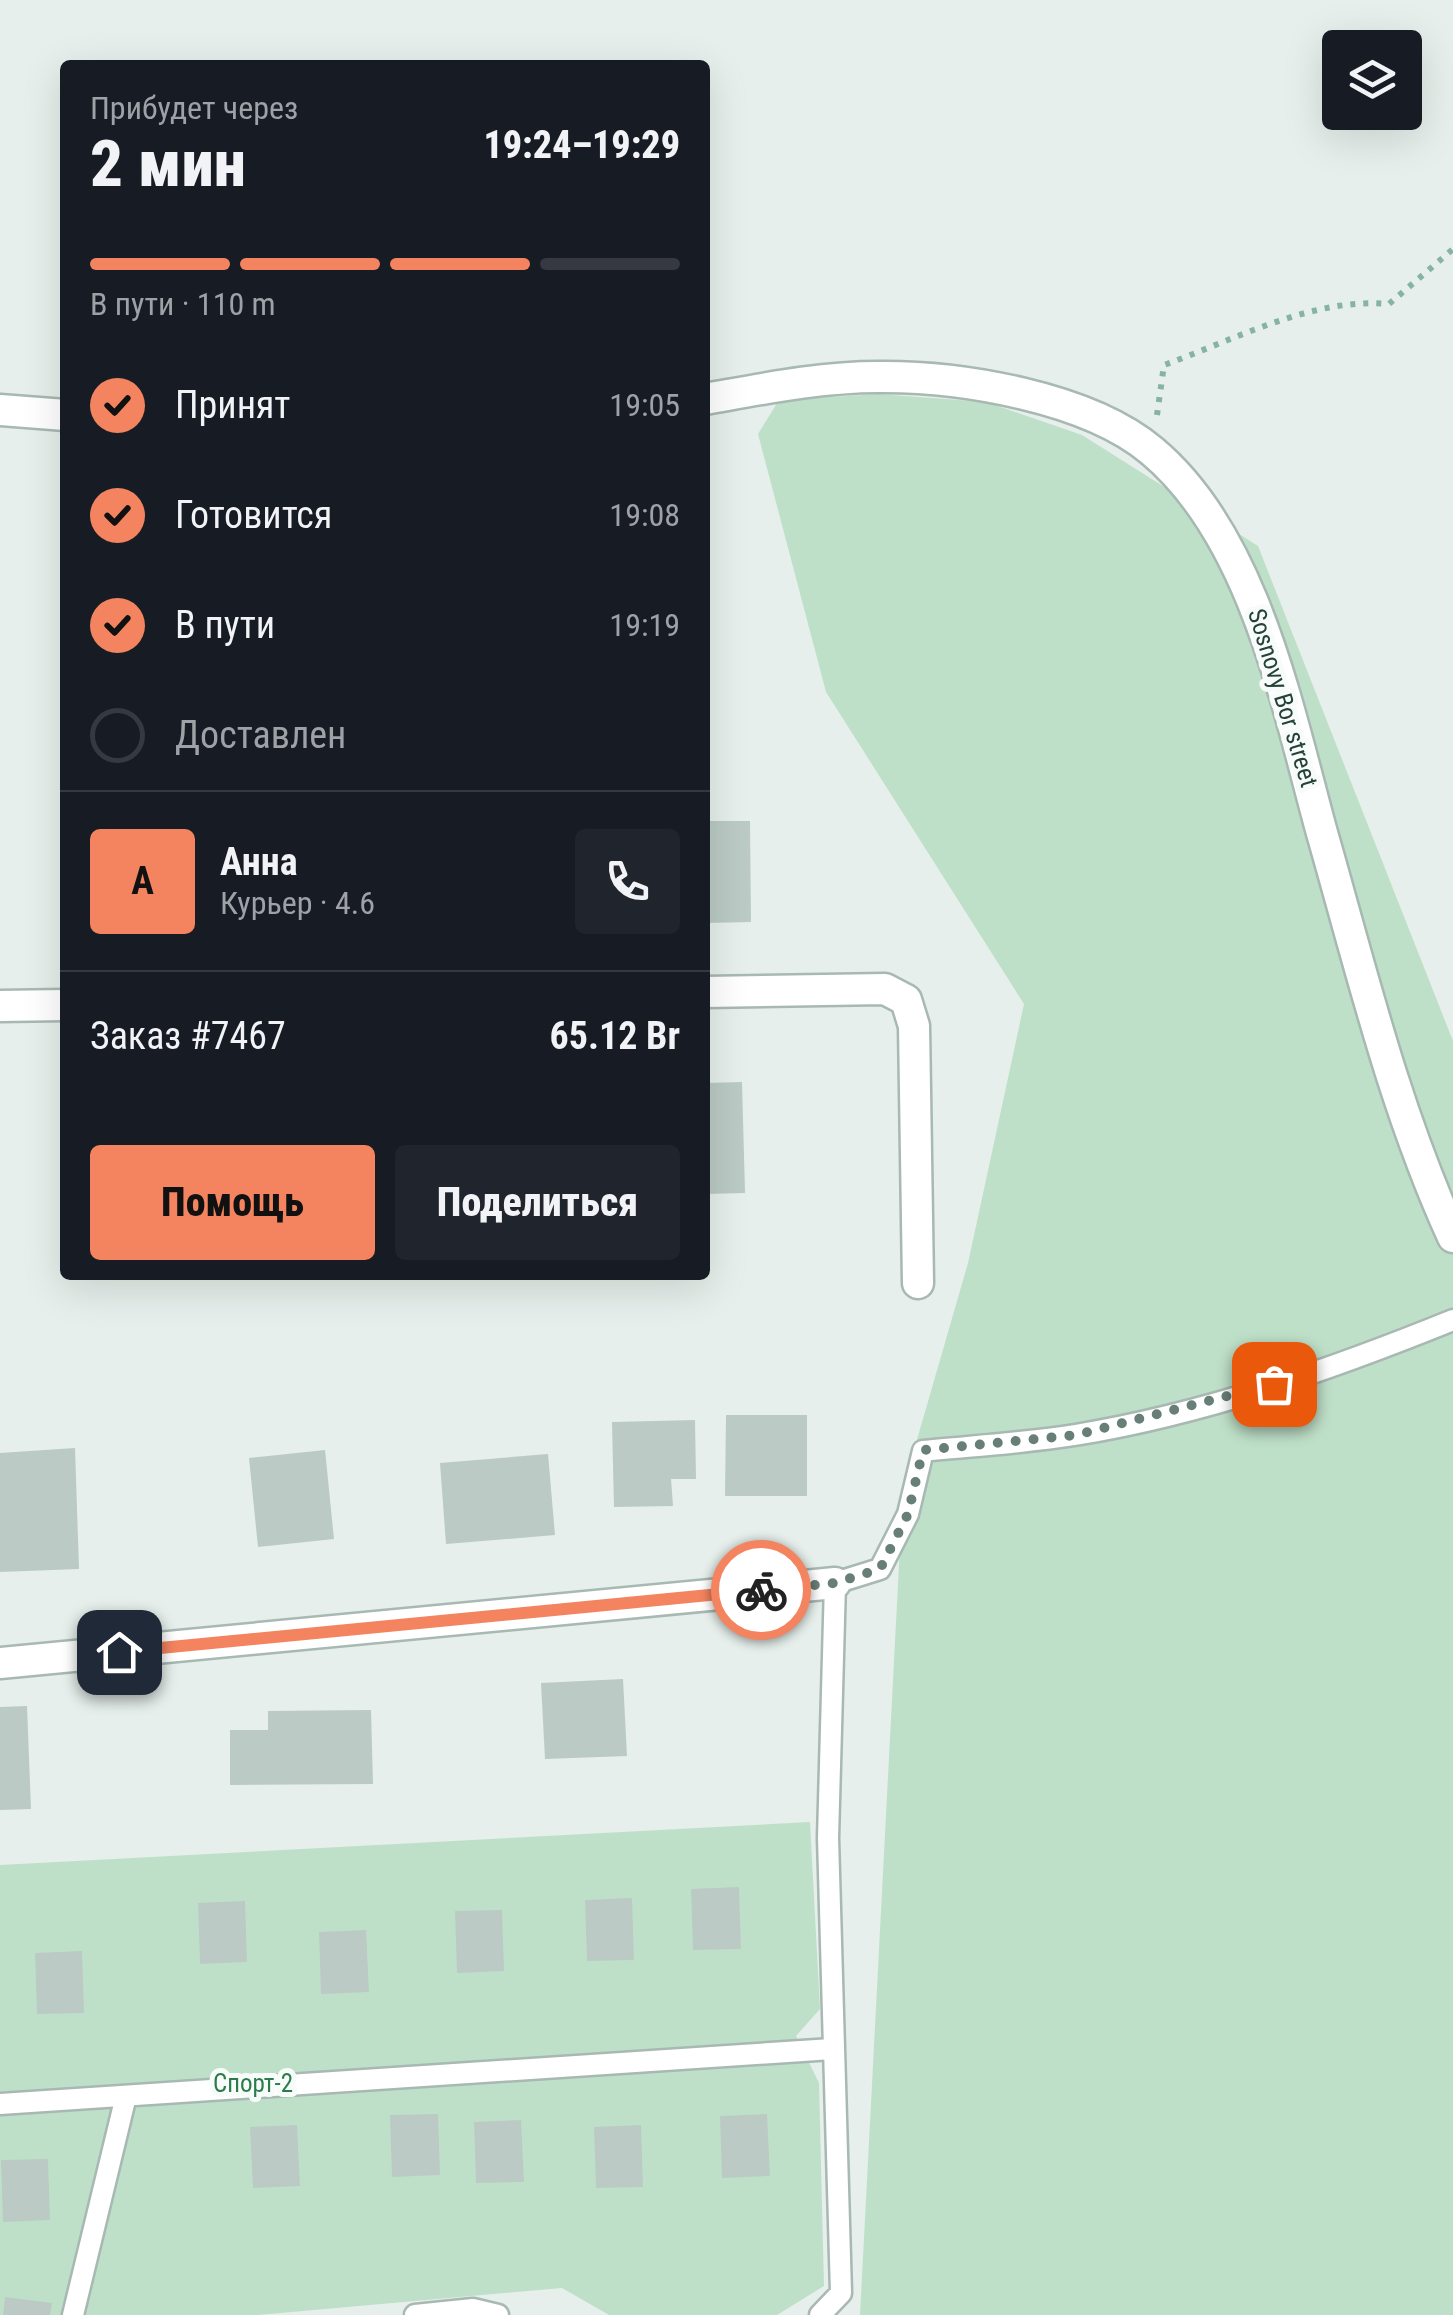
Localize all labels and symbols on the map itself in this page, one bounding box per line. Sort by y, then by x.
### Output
street label: Sosnovy Bor street [1242,605,1324,791]
pin [1232,1342,1317,1427]
courier [711,1540,811,1640]
pin [77,1610,162,1695]
park label: Спорт-2 [213,2069,293,2098]

